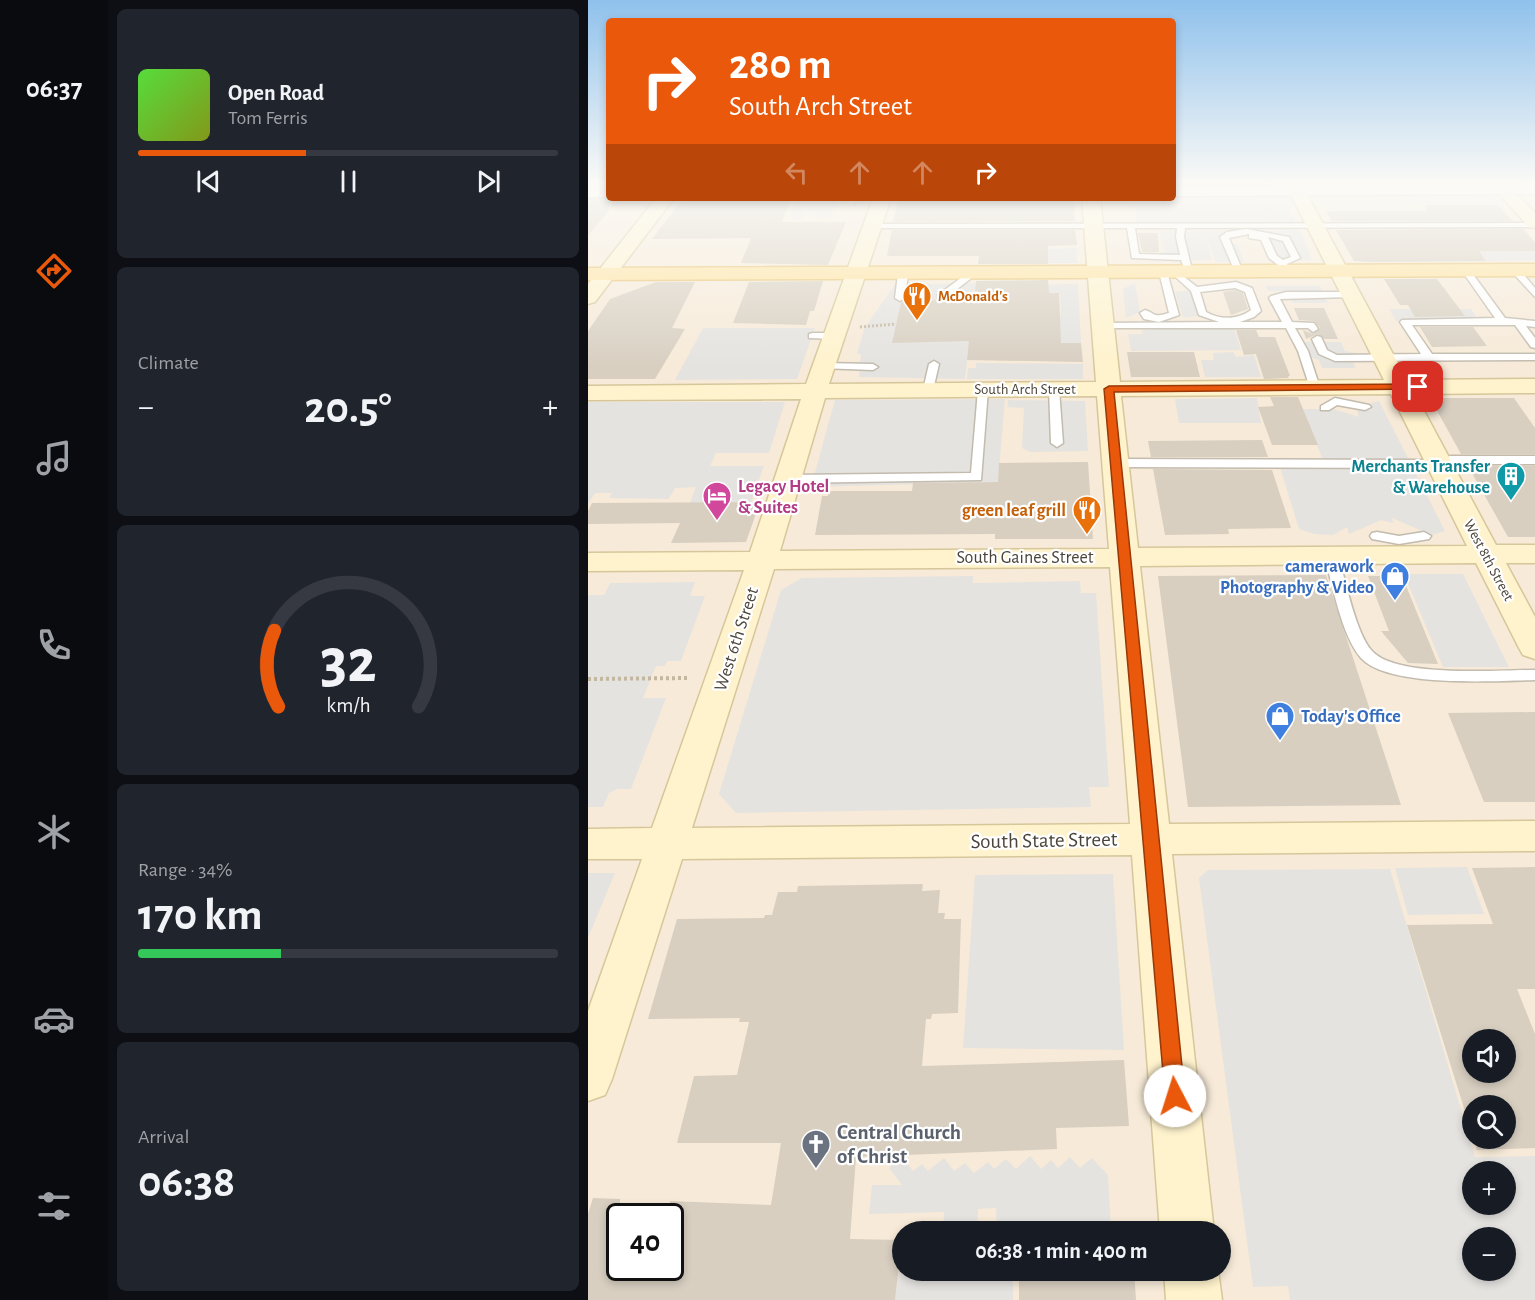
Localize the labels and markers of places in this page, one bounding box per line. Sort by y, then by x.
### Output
restaurant icon: McDonald's [901,280,933,322]
place label: McDonald's [938,289,1008,304]
pin [1392,361,1443,412]
place label: Merchants Transfer & Warehouse [1351,458,1491,497]
building icon: Merchants Transfer & Warehouse [1495,460,1527,502]
place label: Legacy Hotel & Suites [738,478,829,517]
hotel icon: Legacy Hotel & Suites [701,480,733,522]
restaurant icon: green leaf grill [1071,494,1103,536]
place label: green leaf grill [962,502,1066,520]
place label: camerawork Photography & Video [1220,558,1374,597]
shop icon: camerawork Photography & Video [1379,560,1411,602]
shop icon: Today's Office [1264,700,1296,742]
place label: Today's Office [1301,708,1401,726]
place label: Central Church of Christ [837,1122,961,1167]
church icon: Central Church of Christ [800,1128,832,1170]

